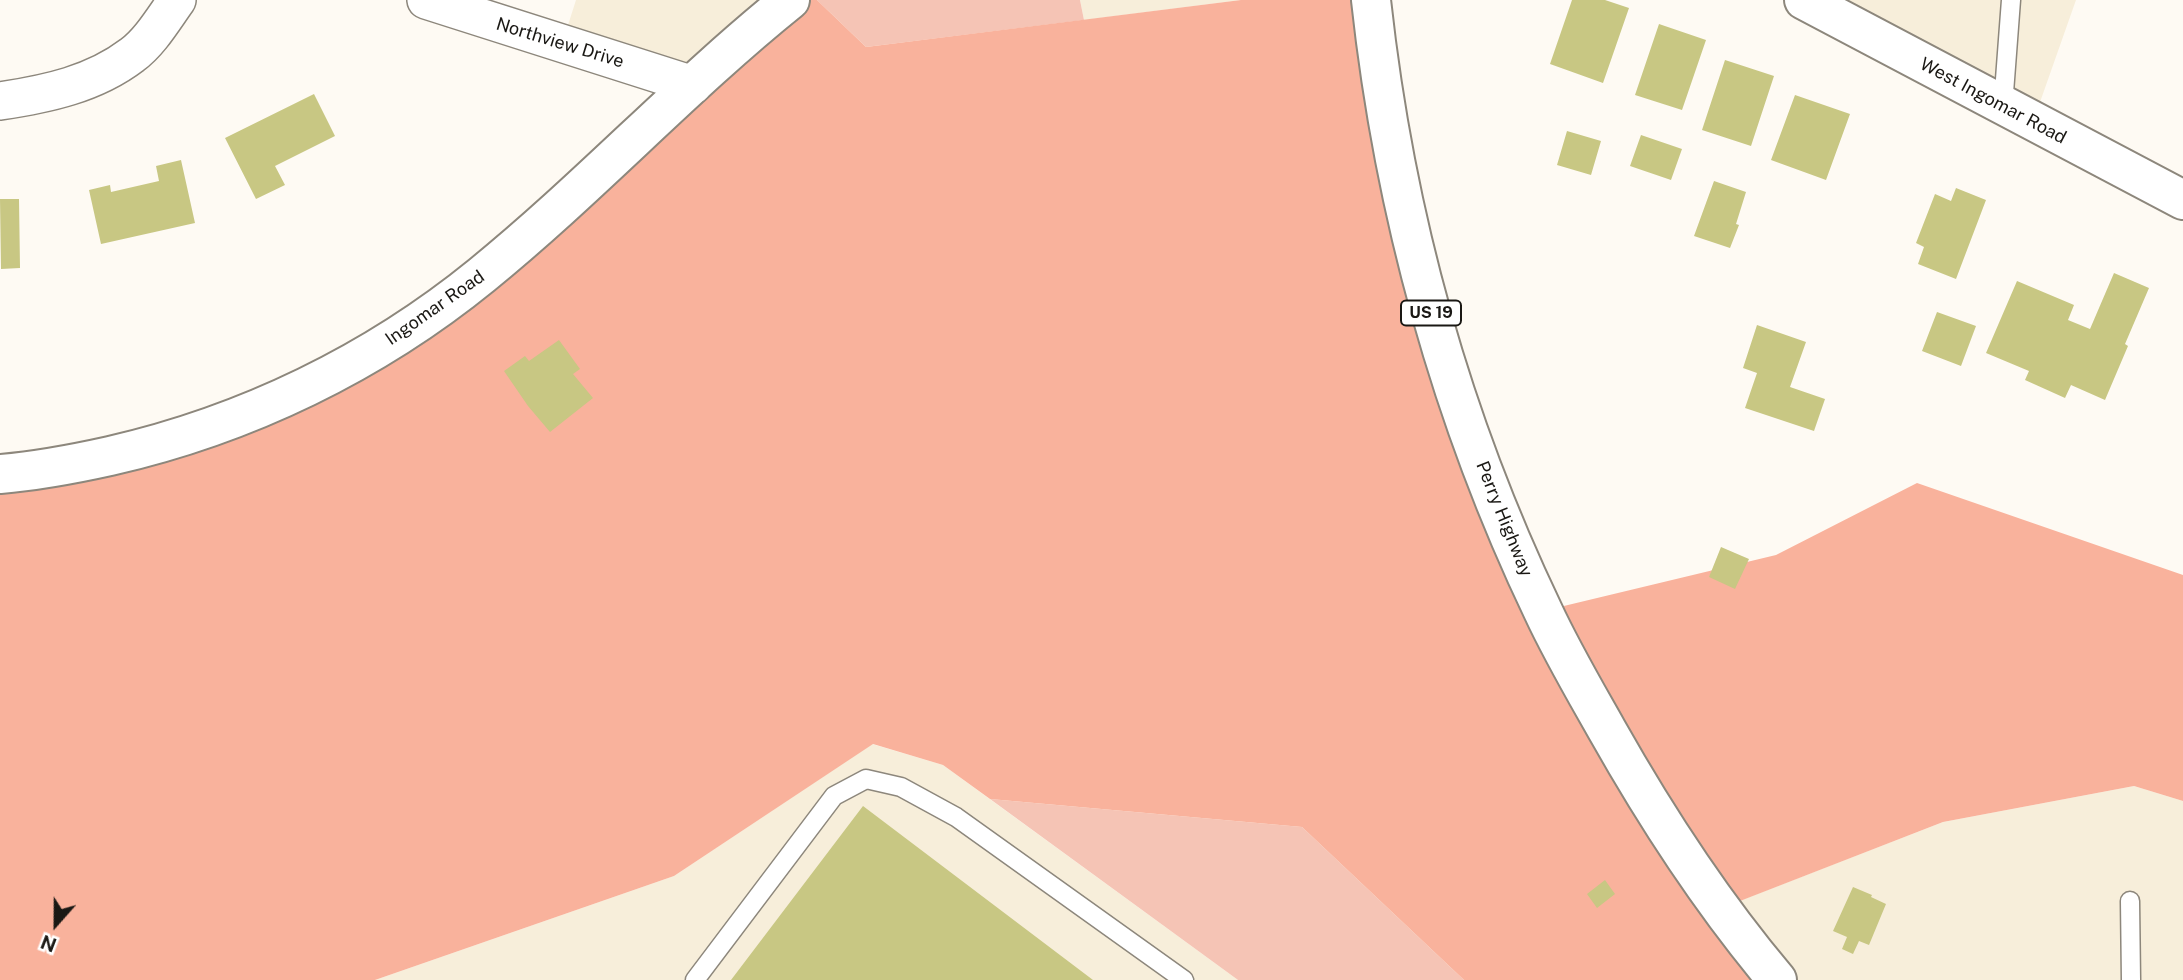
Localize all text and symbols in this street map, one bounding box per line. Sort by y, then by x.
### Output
street label: Northview Drive [493,13,627,73]
street label: West Ingomar Road [1916,53,2070,149]
street label: Ingomar Road [381,266,489,350]
road number: US 19 [1401,300,1461,326]
street label: Perry Highway [1471,458,1537,580]
north arrow [21,889,91,959]
text: N [38,931,59,957]

